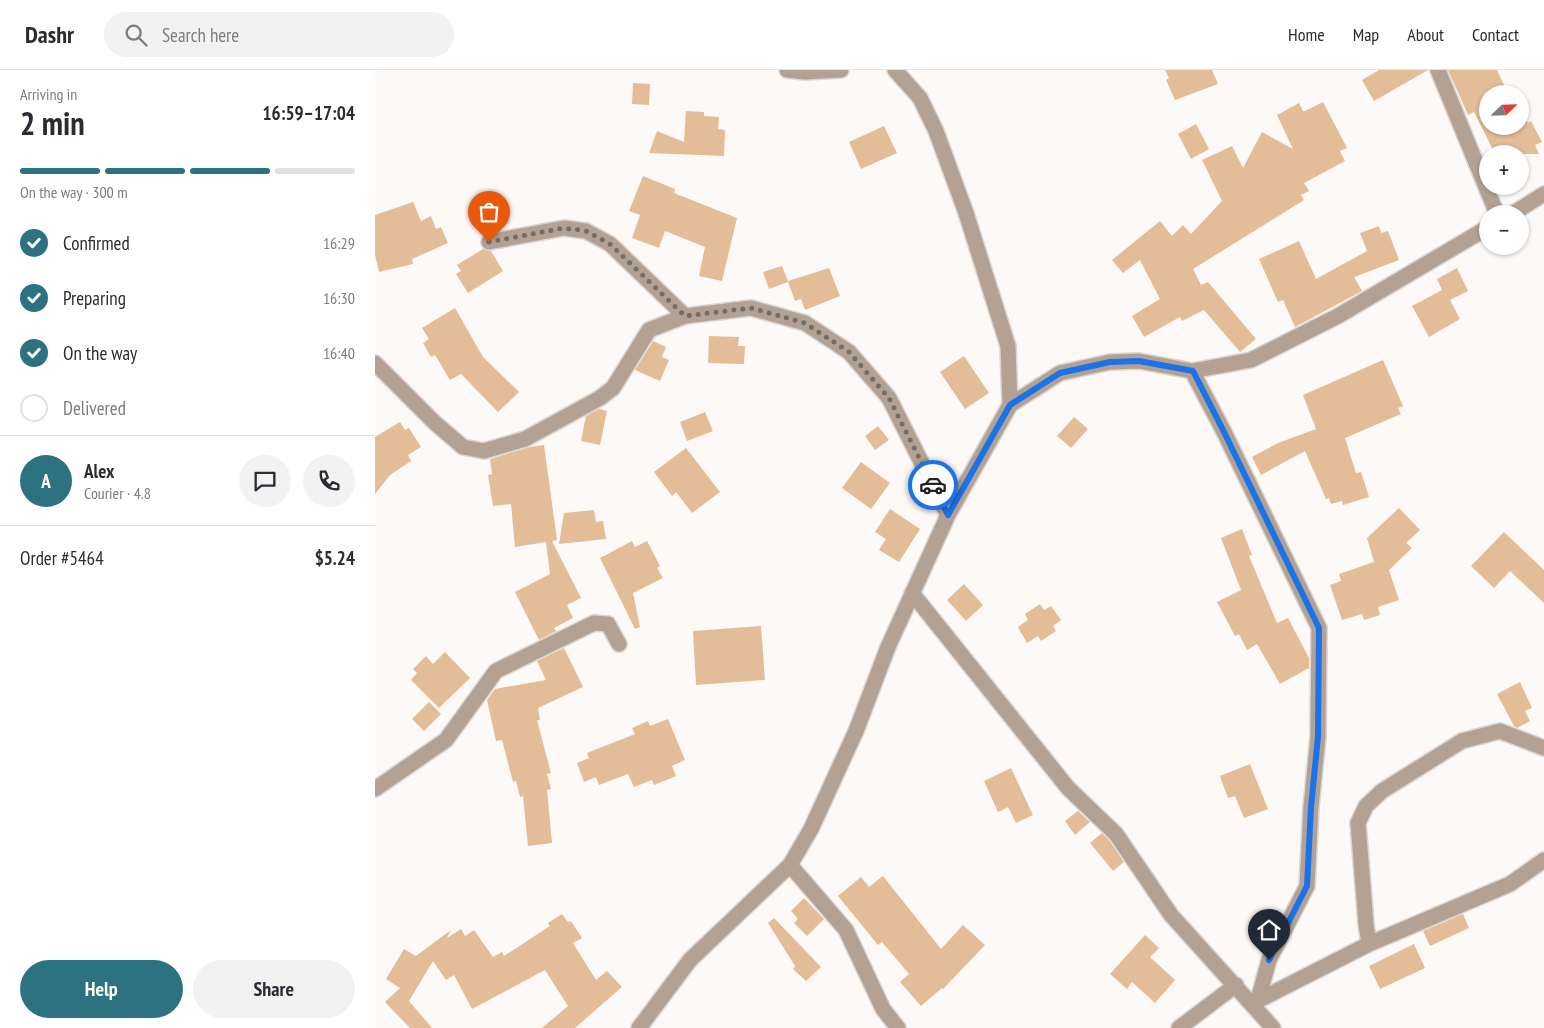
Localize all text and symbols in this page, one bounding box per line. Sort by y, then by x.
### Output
search box [104,12,454,57]
text: Dashr [25,19,74,50]
icon: search [122,21,150,49]
text: Search here [162,23,239,47]
text: Home [1288,23,1325,46]
text: Map [1353,23,1379,46]
text: About [1407,23,1444,46]
text: Contact [1472,23,1519,46]
text: Arriving in [20,84,77,104]
north arrow [1479,85,1529,135]
map controls [1479,85,1529,255]
text: 16:59–17:04 [262,101,355,125]
text: 2 min [20,102,85,144]
button: + [1479,145,1529,195]
text: On the way · 300 m [20,182,128,202]
pin [468,191,510,242]
icon: bag [475,198,503,226]
button: − [1479,205,1529,255]
icon: check [20,229,48,257]
text: Confirmed [63,231,130,255]
text: 16:29 [323,233,355,253]
icon: check [20,284,48,312]
text: Preparing [63,286,126,310]
text: 16:30 [323,288,355,308]
icon: check [20,339,48,367]
text: On the way [63,341,137,365]
text: 16:40 [323,343,355,363]
text: Delivered [63,396,126,420]
button: chat [239,455,291,507]
button: phone [303,455,355,507]
text: Alex [84,459,114,483]
courier [908,460,958,510]
text: A [41,469,51,493]
icon: car [919,471,947,499]
text: Courier · 4.8 [84,483,151,503]
text: Order #5464 [20,546,104,570]
text: $5.24 [315,546,355,570]
pin [1248,909,1290,960]
icon: home [1255,916,1283,944]
button: Help [20,960,183,1018]
button: Share [193,960,355,1018]

